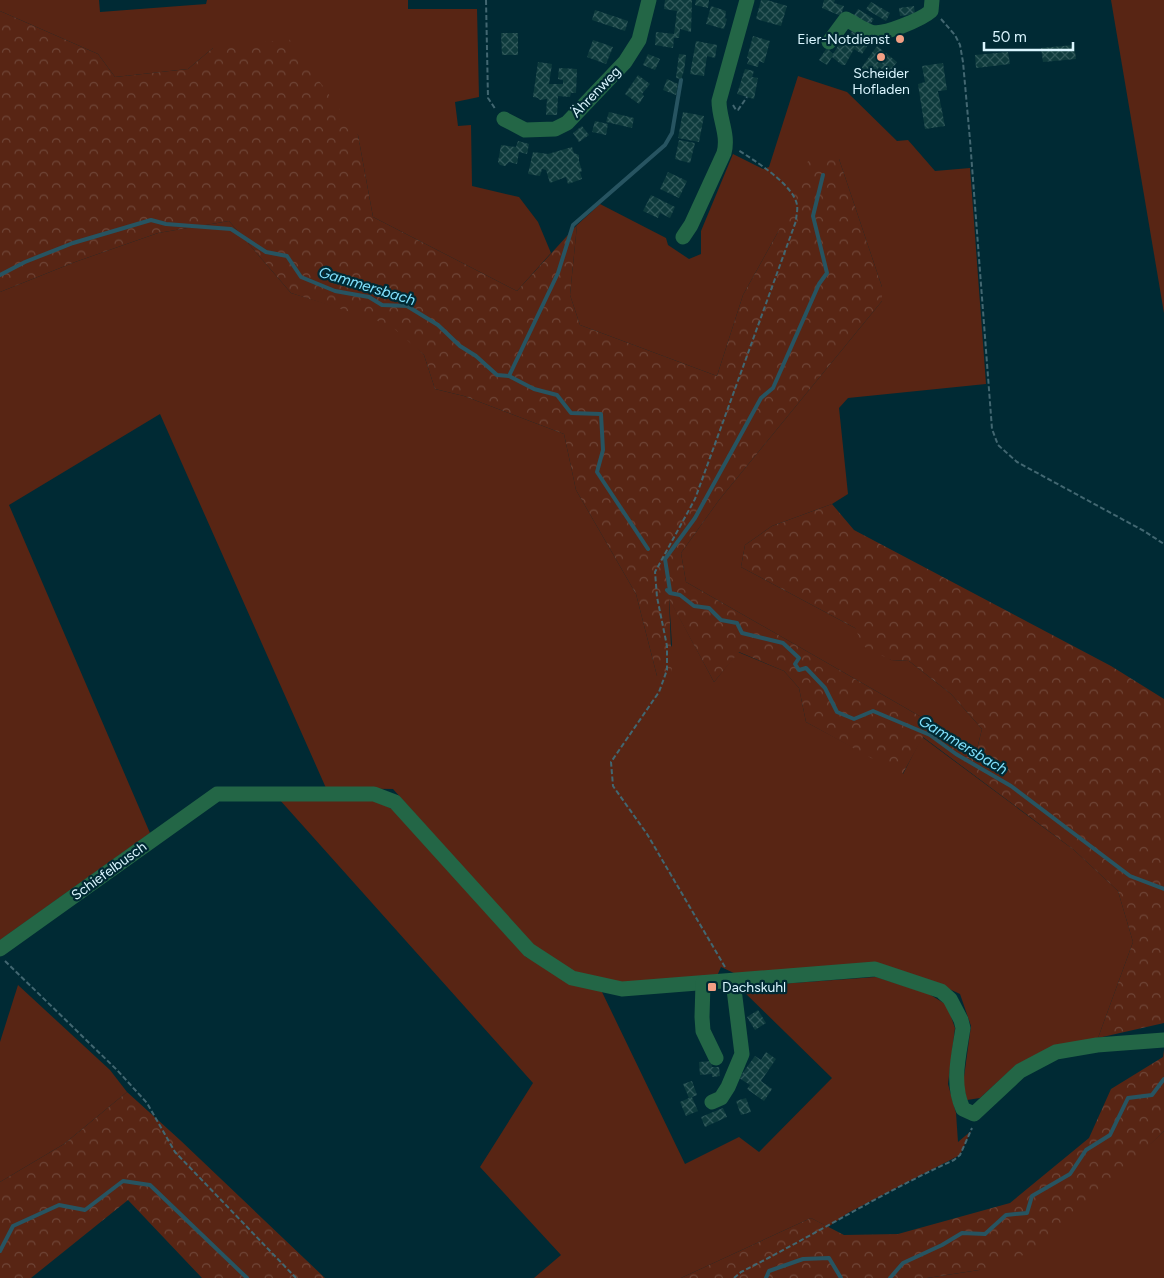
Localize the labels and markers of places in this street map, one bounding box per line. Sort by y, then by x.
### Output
place label: Eier-Notdienst [797,31,890,48]
marker: Eier-Notdienst [894,33,906,45]
marker: Scheider Hofladen [875,51,887,63]
place label: Scheider Hofladen [852,65,910,98]
place label: Dachskuhl [722,979,786,996]
marker: Dachskuhl [706,981,718,993]

